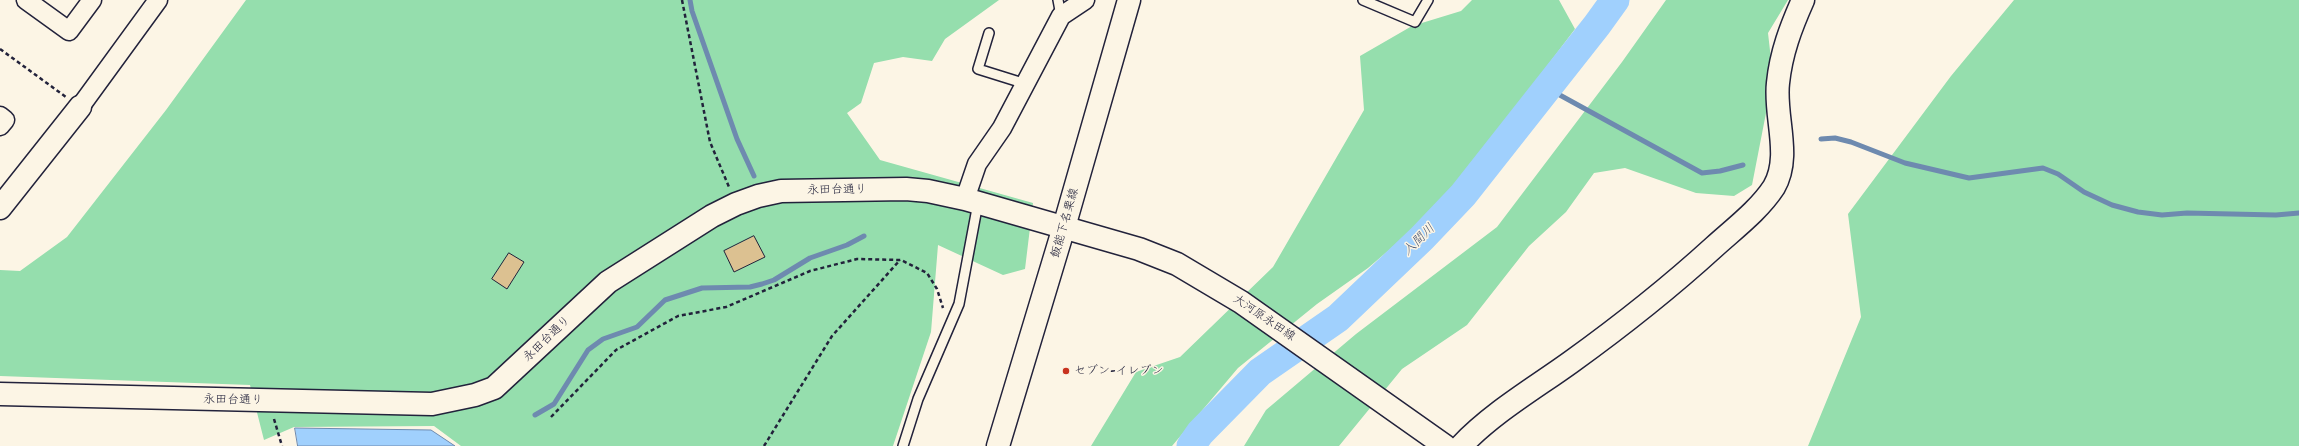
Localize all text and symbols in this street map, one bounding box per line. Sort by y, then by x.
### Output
street label: 永田台通り [807,182,867,198]
street label: 飯能下名栗線 [1048,186,1082,260]
water label: 入間川 [1400,221,1438,259]
street label: 大河原永田線 [1230,292,1298,344]
street label: 永田台通り [520,313,574,365]
place label: セブン-イレブン [1074,364,1164,378]
marker: セブン-イレブン [1061,366,1071,376]
street label: 永田台通り [203,392,263,408]

